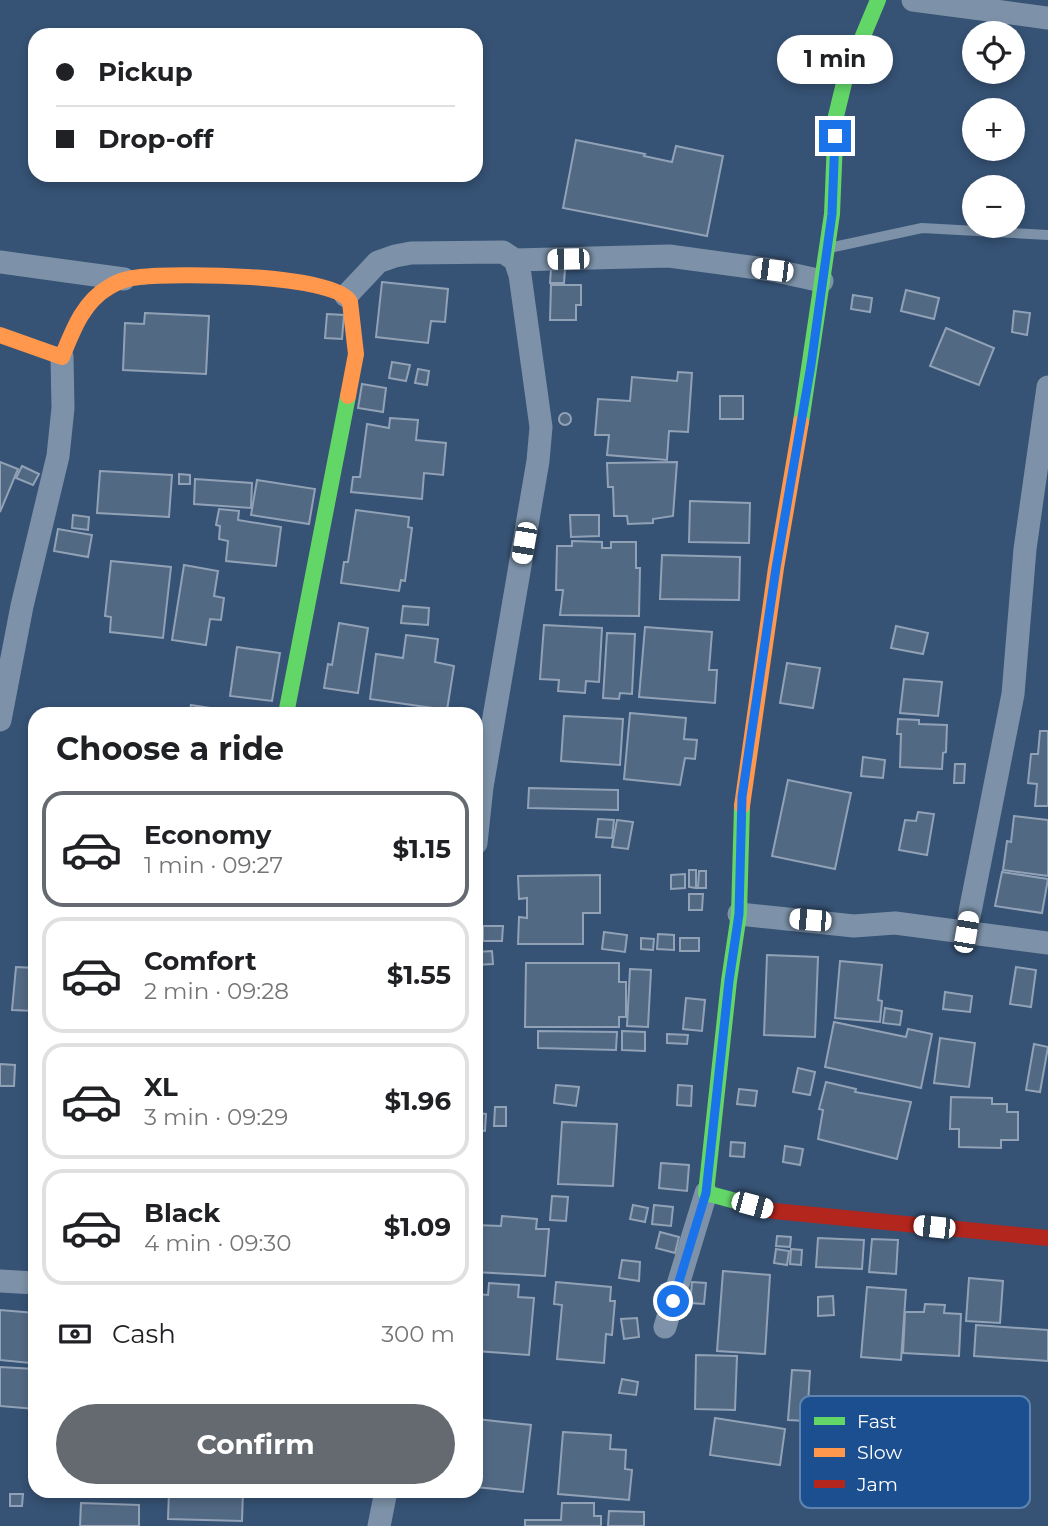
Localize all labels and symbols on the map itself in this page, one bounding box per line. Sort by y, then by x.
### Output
callout: 1 min [777,34,893,83]
route end [819,120,851,152]
car [547,248,590,270]
car [750,257,795,283]
car [511,520,538,566]
car [789,908,832,932]
car [953,909,980,955]
car [729,1189,776,1221]
car [913,1214,956,1240]
route start [657,1285,689,1317]
legend [800,1396,1030,1508]
text: Fast [857,1410,897,1433]
text: Slow [857,1441,902,1464]
text: Jam [856,1473,898,1496]

